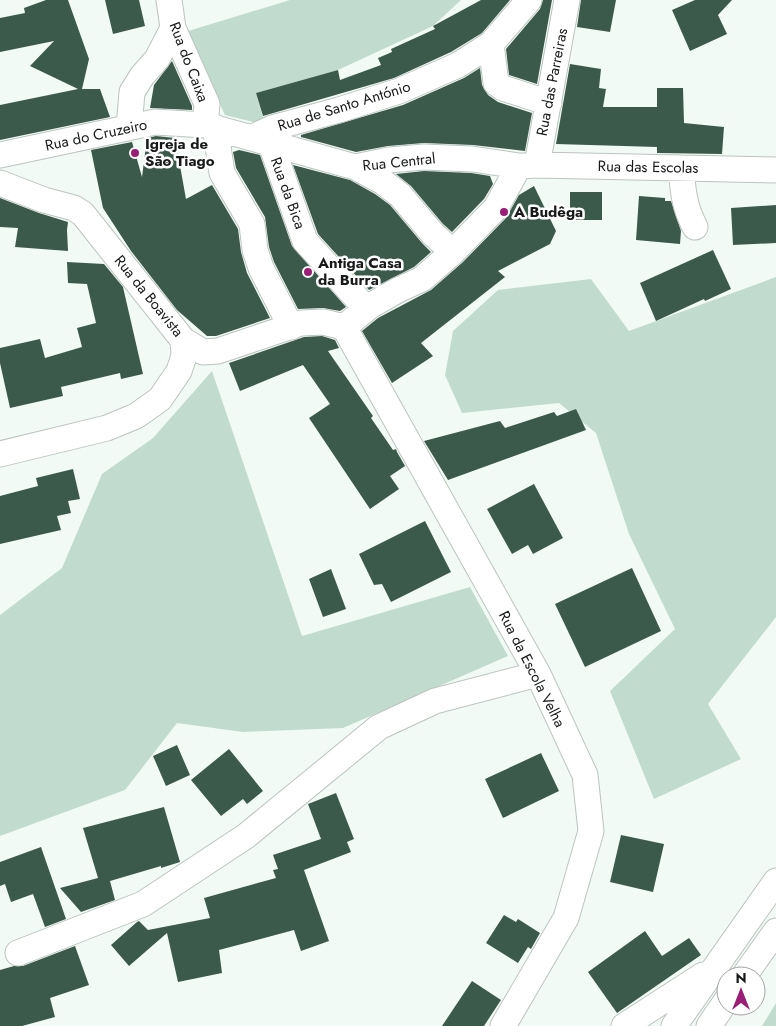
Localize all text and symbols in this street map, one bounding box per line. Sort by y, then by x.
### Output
street label: Rua do Caixa [164,19,214,105]
street label: Rua das Parreiras [531,26,573,138]
street label: Rua de Santo António [275,75,413,137]
street label: Rua do Cruzeiro [43,113,149,157]
place label: Igreja de São Tiago [145,133,215,172]
marker: Igreja de São Tiago [129,147,141,159]
street label: Rua Central [361,147,437,177]
street label: Rua da Bica [265,154,311,232]
street label: Rua das Escolas [597,155,699,179]
place label: A Budêga [513,201,583,223]
marker: A Budêga [498,206,510,218]
street label: Rua da Boavista [109,250,189,342]
place label: Antiga Casa da Burra [317,252,402,291]
marker: Antiga Casa da Burra [302,266,314,278]
street label: Rua da Escola Velha [493,607,571,731]
north arrow [716,966,766,1016]
text: N [735,968,747,988]

